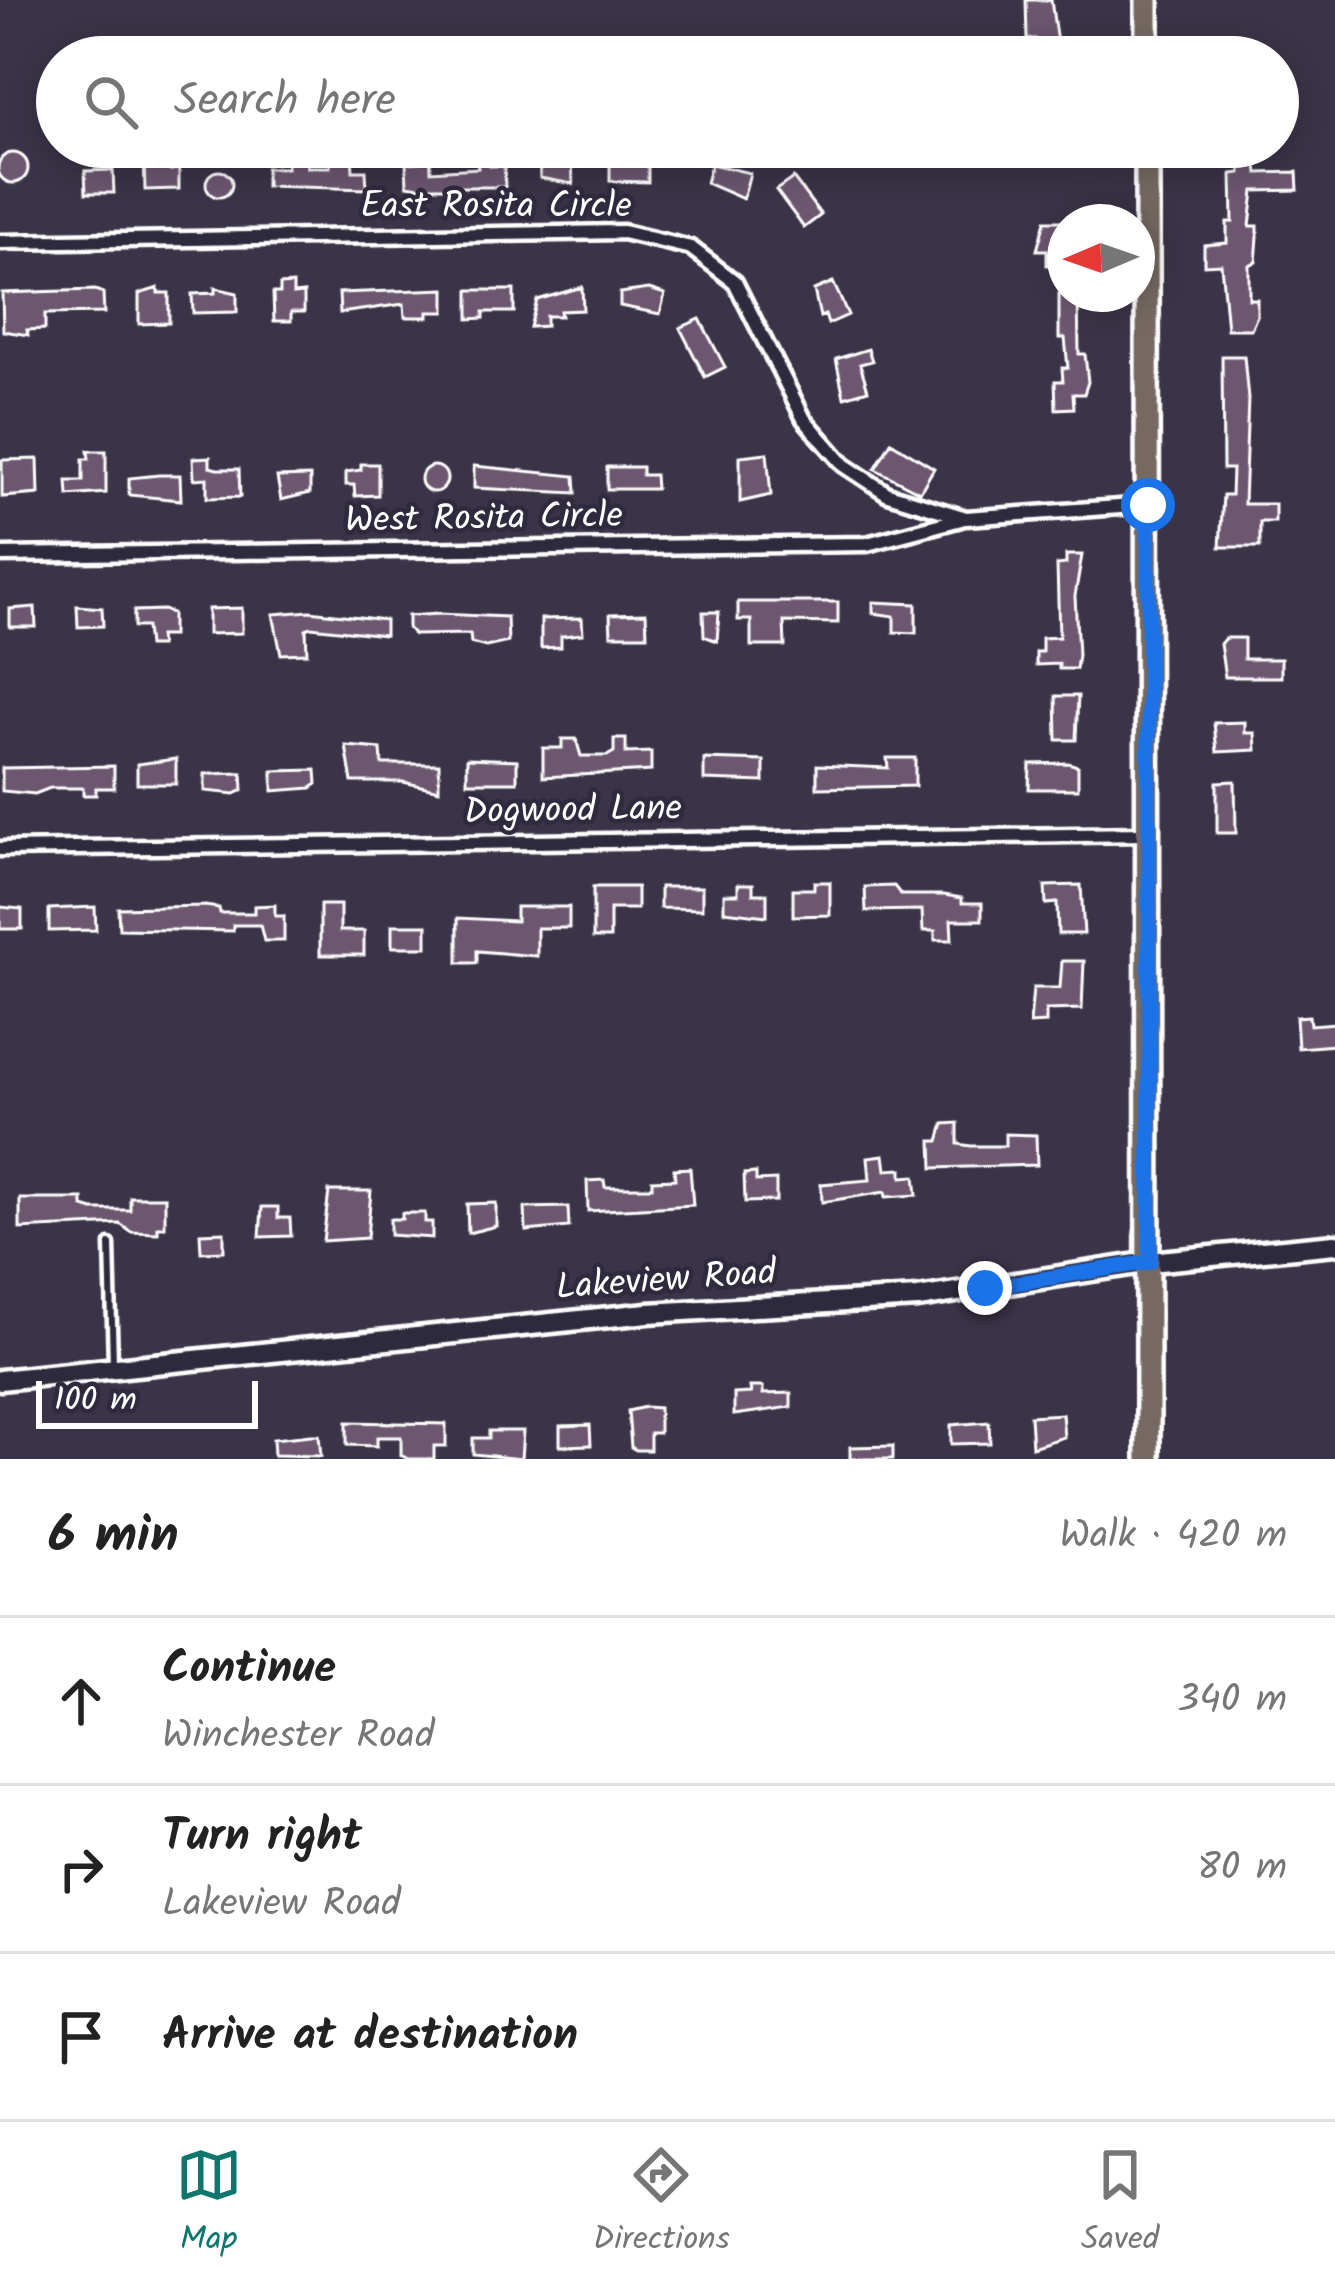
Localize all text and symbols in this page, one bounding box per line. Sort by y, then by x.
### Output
search box [36,36,1299,168]
text: Search here [174,66,396,138]
icon: search [78,69,144,135]
street label: East Rosita Circle [360,179,632,236]
north arrow [1047,204,1155,312]
route start [1121,478,1175,532]
street label: West Rosita Circle [345,488,623,550]
street label: Dogwood Lane [464,781,682,841]
street label: Lakeview Road [554,1245,779,1317]
route end [958,1261,1012,1315]
scale bar [36,1375,258,1428]
text: 100 m [54,1375,137,1428]
text: 6 min [48,1497,179,1578]
text: Walk · 420 m [1060,1506,1287,1568]
text: Continue [162,1634,336,1706]
icon: ahead [48,1668,114,1734]
text: 340 m [1177,1670,1287,1732]
text: Winchester Road [162,1706,434,1768]
text: Turn right [162,1802,362,1874]
icon: right [48,1836,114,1902]
text: 80 m [1197,1838,1287,1900]
text: Lakeview Road [162,1874,401,1936]
text: Arrive at destination [162,2001,578,2073]
icon: arrive [48,2004,114,2070]
tab: Map [176,2142,242,2267]
tab: Directions [593,2142,730,2267]
tab: Saved [1081,2142,1159,2267]

